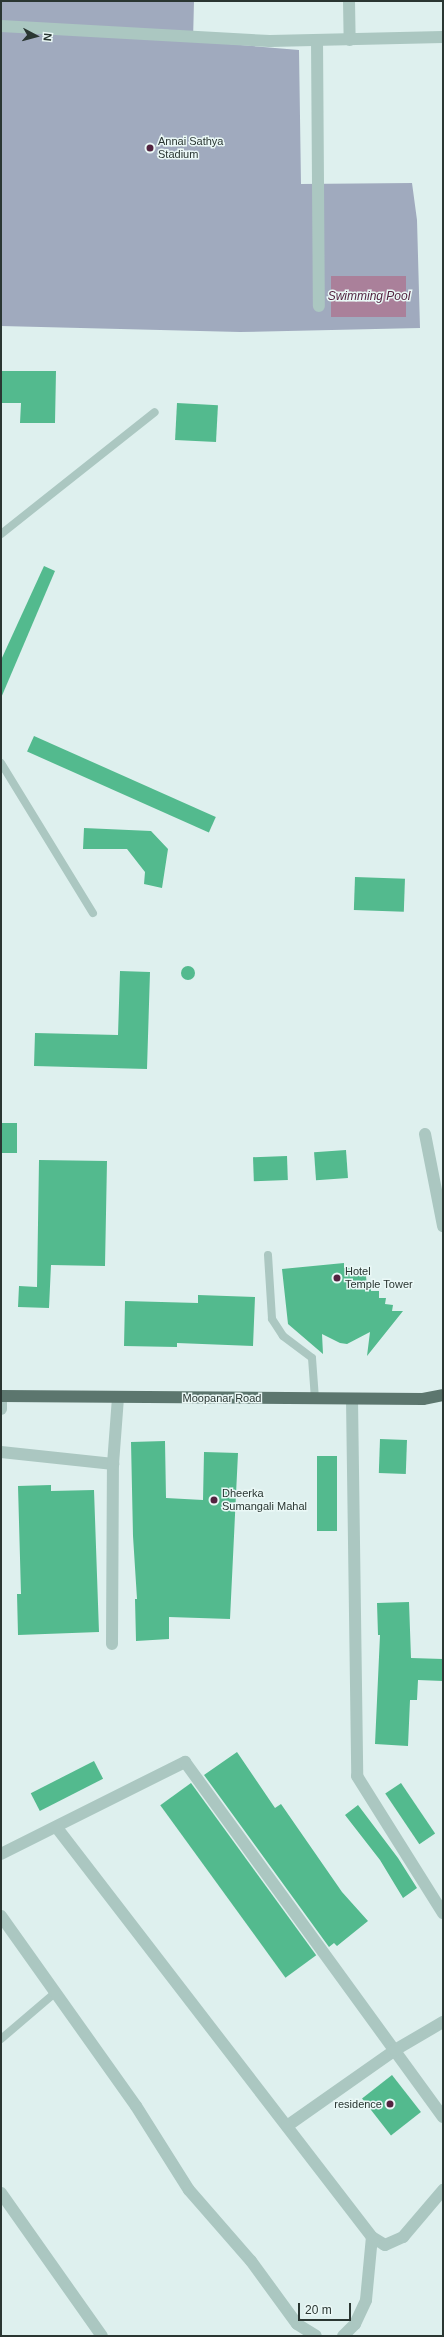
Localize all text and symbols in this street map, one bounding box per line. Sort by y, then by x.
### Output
north arrow [16,16,56,56]
text: N [42,33,54,42]
place label: Annai Sathya Stadium [158,135,223,161]
marker: Annai Sathya Stadium [145,143,155,153]
water label: Swimming Pool [328,290,410,304]
place label: Hotel Temple Tower [345,1265,413,1291]
marker: Hotel Temple Tower [332,1273,342,1283]
street label: Moopanar Road [183,1391,261,1405]
place label: Dheerka Sumangali Mahal [222,1487,307,1513]
marker: Dheerka Sumangali Mahal [209,1495,219,1505]
place label: residence [334,2097,382,2111]
marker: residence [385,2099,395,2109]
scale bar [300,2295,353,2321]
text: 20 m [305,2303,332,2317]

